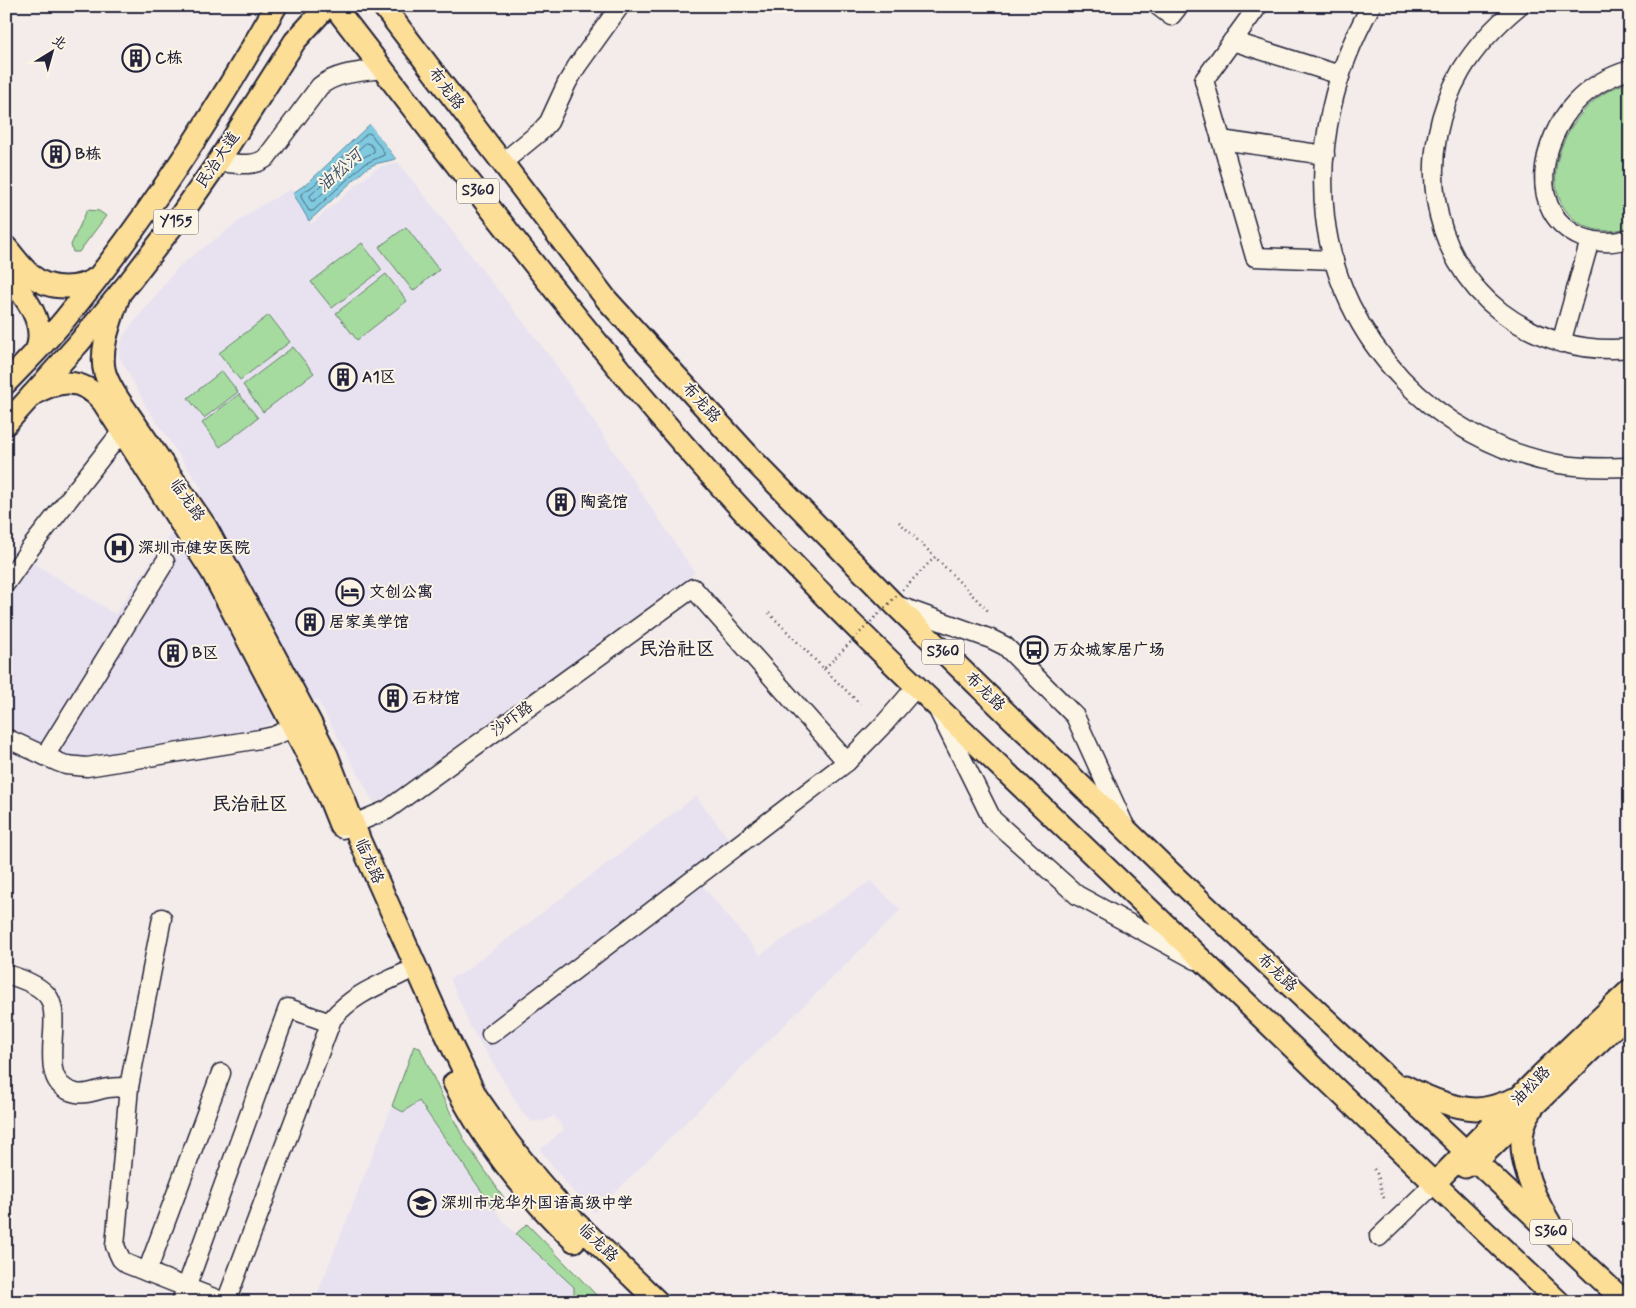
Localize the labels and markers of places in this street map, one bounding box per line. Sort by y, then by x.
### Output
building icon: C栋 [121,43,151,73]
place label: C栋 [155,48,182,69]
building icon: B栋 [41,139,71,169]
place label: B栋 [75,144,101,165]
building icon: A1区 [328,362,358,392]
place label: A1区 [362,367,396,388]
building icon: 陶瓷馆 [546,487,576,517]
place label: 陶瓷馆 [580,492,628,513]
hospital icon: 深圳市健安医院 [104,533,134,563]
place label: 深圳市健安医院 [138,538,250,559]
hotel icon: 文创公寓 [335,577,365,607]
place label: 文创公寓 [369,582,433,603]
building icon: 居家美学馆 [295,607,325,637]
place label: 居家美学馆 [329,612,409,633]
bus stop icon: 万众城家居广场 [1019,635,1049,665]
building icon: B区 [158,638,188,668]
place label: 万众城家居广场 [1053,640,1165,661]
place label: B区 [192,643,218,664]
building icon: 石材馆 [378,683,408,713]
place label: 石材馆 [412,688,460,709]
school or university icon: 深圳市龙华外国语高级中学 [407,1188,437,1218]
place label: 深圳市龙华外国语高级中学 [441,1193,633,1214]

